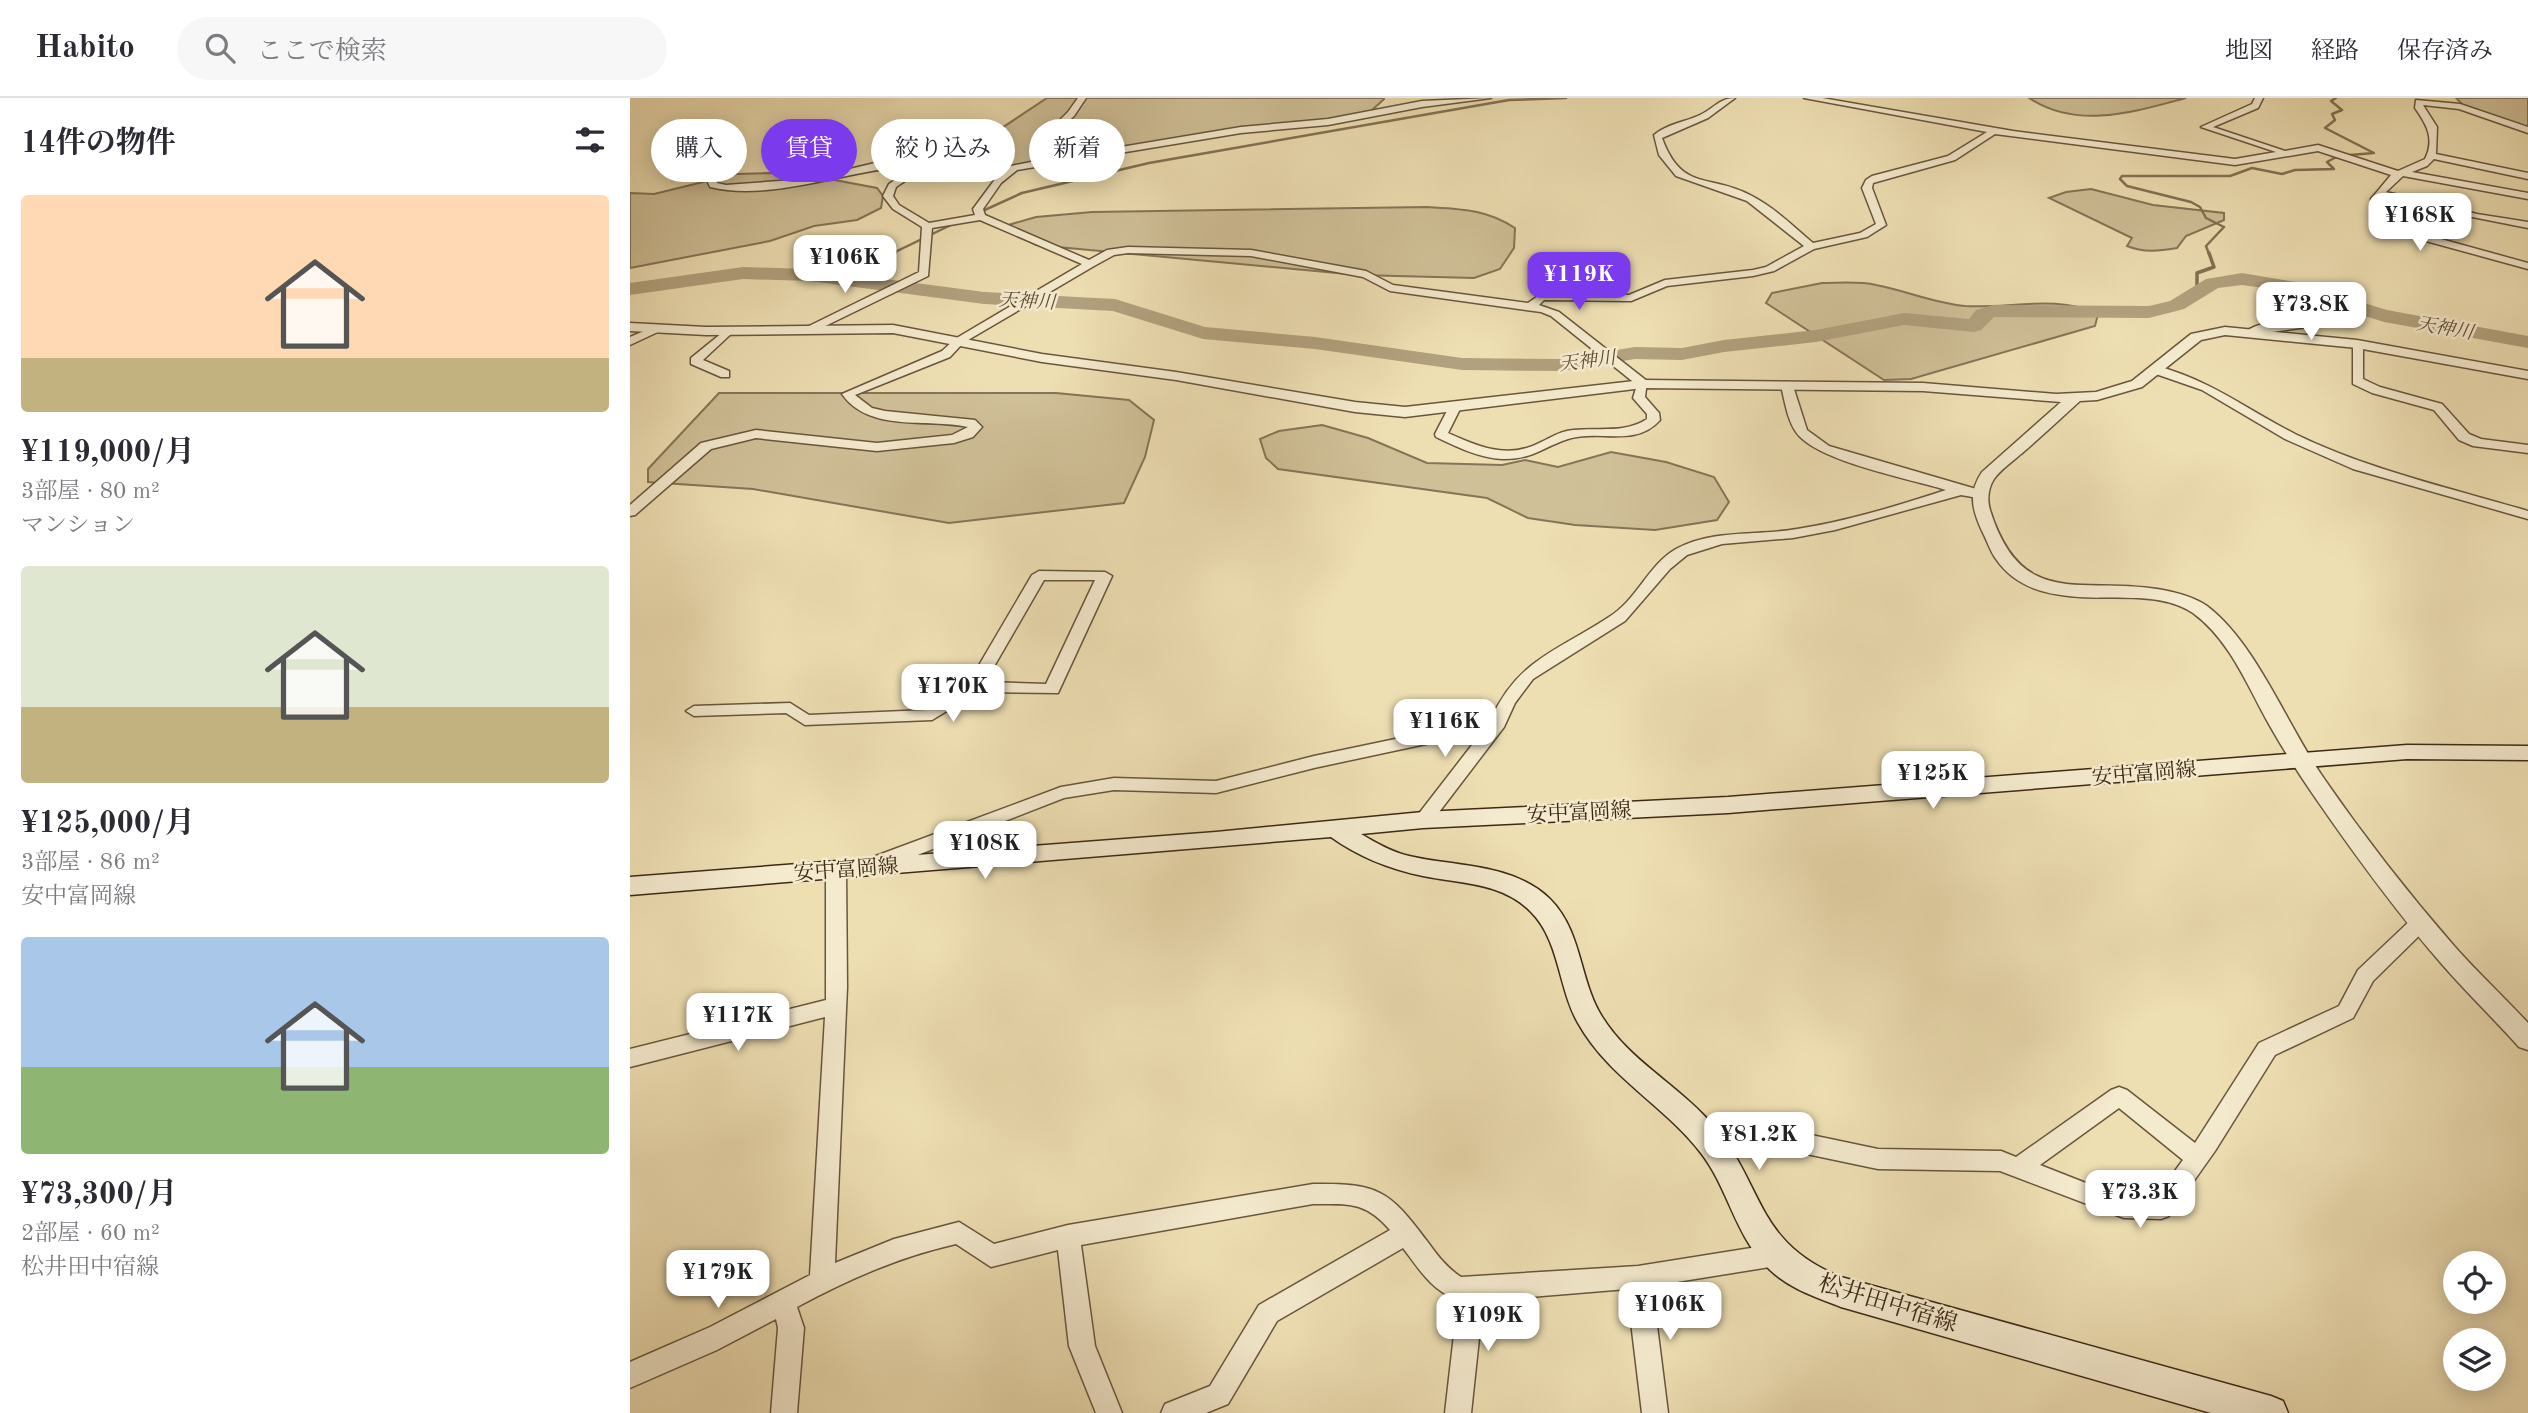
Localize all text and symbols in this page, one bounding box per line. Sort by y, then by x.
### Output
search box [177,17,667,80]
icon: search [201,29,239,67]
text: Habito [35,32,135,65]
text: ここで検索 [257,39,387,65]
text: 地図 [2225,40,2273,64]
text: 経路 [2311,40,2359,64]
text: 保存済み [2397,40,2493,64]
chip: 購入 [651,119,747,182]
chip: 賃貸 [761,119,857,182]
chip: 絞り込み [871,119,1015,182]
chip: 新着 [1029,119,1125,182]
icon: filters [571,121,609,159]
text: 14件の物件 [21,129,176,159]
pin: ¥168K [2371,194,2469,253]
text: ¥168K [2384,204,2456,227]
pin: ¥106K [796,236,894,295]
icon: home [252,241,378,367]
text: ¥106K [809,246,881,269]
pin: ¥119K [1530,252,1628,312]
text: ¥119K [1543,263,1615,286]
pin: ¥73.8K [2254,282,2368,342]
water label: 天神川 [998,290,1058,314]
text: ¥73.8K [2272,293,2350,316]
water label: 天神川 [2415,313,2477,344]
water label: 天神川 [1558,347,1619,375]
text: ¥119,000/月 [21,438,195,468]
text: 3部屋 · 80 m² [21,480,160,503]
text: マンション [21,514,135,537]
icon: home [252,612,378,738]
pin: ¥170K [904,664,1002,724]
text: ¥170K [917,675,989,698]
pin: ¥116K [1396,700,1494,759]
text: ¥116K [1409,710,1481,733]
pin: ¥125K [1884,752,1982,811]
street label: 安中富岡線 [2091,757,2197,790]
text: ¥125K [1897,762,1969,785]
street label: 安中富岡線 [1526,798,1632,827]
text: ¥125,000/月 [21,809,195,839]
pin: ¥108K [936,822,1034,881]
text: ¥108K [949,832,1021,855]
text: 3部屋 · 86 m² [21,851,160,874]
street label: 安中富岡線 [793,854,899,885]
text: 安中富岡線 [21,885,136,908]
icon: home [252,983,378,1109]
pin: ¥117K [689,993,787,1053]
text: ¥117K [702,1004,774,1027]
pin: ¥81.2K [1702,1112,1816,1172]
text: ¥81.2K [1720,1123,1798,1146]
pin: ¥73.3K [2083,1170,2197,1230]
text: ¥73,300/月 [21,1180,177,1210]
text: ¥73.3K [2101,1181,2179,1204]
text: 2部屋 · 60 m² [21,1222,160,1245]
pin: ¥179K [669,1250,767,1310]
map controls [2443,1251,2506,1391]
button: locate [2443,1251,2506,1314]
text: 松井田中宿線 [21,1256,159,1279]
text: ¥179K [682,1261,754,1284]
street label: 松井田中宿線 [1815,1270,1961,1337]
pin: ¥106K [1621,1282,1719,1342]
text: ¥106K [1634,1293,1706,1316]
pin: ¥109K [1439,1294,1537,1353]
text: ¥109K [1452,1304,1524,1327]
button: layers [2443,1328,2506,1391]

